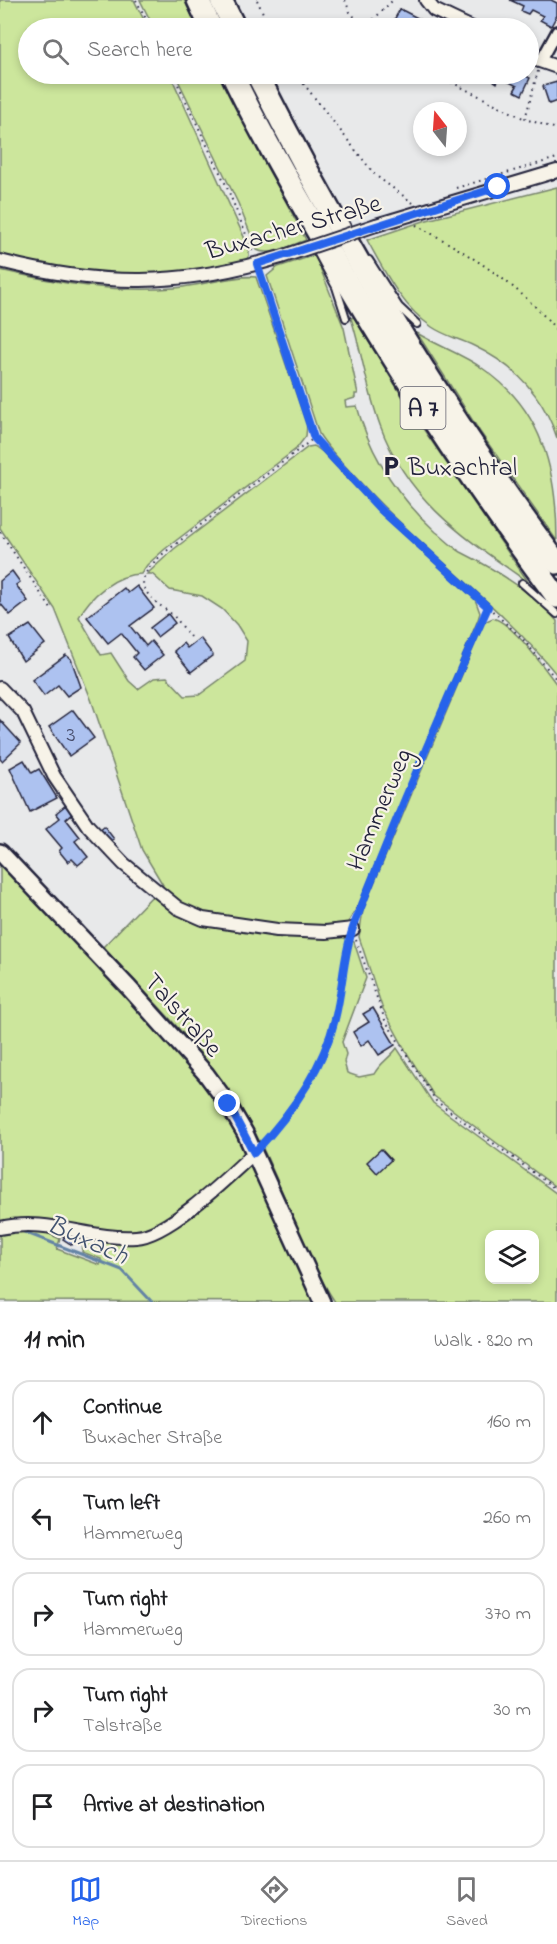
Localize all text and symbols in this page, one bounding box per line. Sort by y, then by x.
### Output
search box [18,18,539,84]
icon: search [39,35,72,68]
text: Search here [87,35,192,67]
north arrow [413,102,467,156]
route start [484,173,510,199]
street label: Buxacher Straße [201,186,386,272]
road number: A 7 [400,387,446,429]
place label: Buxachtal [407,450,517,488]
parking icon: Buxachtal [379,454,403,478]
house number: 3 [66,720,76,752]
street label: Hammerweg [338,743,424,877]
street label: Talstraße [133,965,230,1067]
route end [214,1090,240,1116]
water label: Buxach [40,1206,135,1277]
map controls [485,1230,539,1284]
button: layers [485,1230,539,1284]
text: 11 min [24,1322,85,1360]
text: Walk · 820 m [434,1327,533,1356]
text: Continue [83,1392,162,1424]
icon: ahead [26,1406,59,1439]
text: 160 m [487,1408,531,1437]
text: Buxacher Straße [83,1424,222,1453]
text: Turn left [83,1488,160,1520]
icon: left [26,1502,59,1535]
text: 260 m [483,1504,531,1533]
text: Hammerweg [83,1520,183,1549]
text: Turn right [83,1584,168,1616]
icon: right [26,1598,59,1631]
text: 370 m [485,1600,531,1629]
text: Hammerweg [83,1616,183,1645]
text: Turn right [83,1680,168,1712]
icon: right [26,1694,59,1727]
text: 30 m [494,1696,531,1725]
text: Talstraße [83,1712,162,1741]
icon: arrive [26,1790,59,1823]
text: Arrive at destination [83,1790,265,1822]
tab: Map [69,1873,102,1933]
tab: Directions [241,1873,307,1933]
tab: Saved [446,1873,488,1933]

